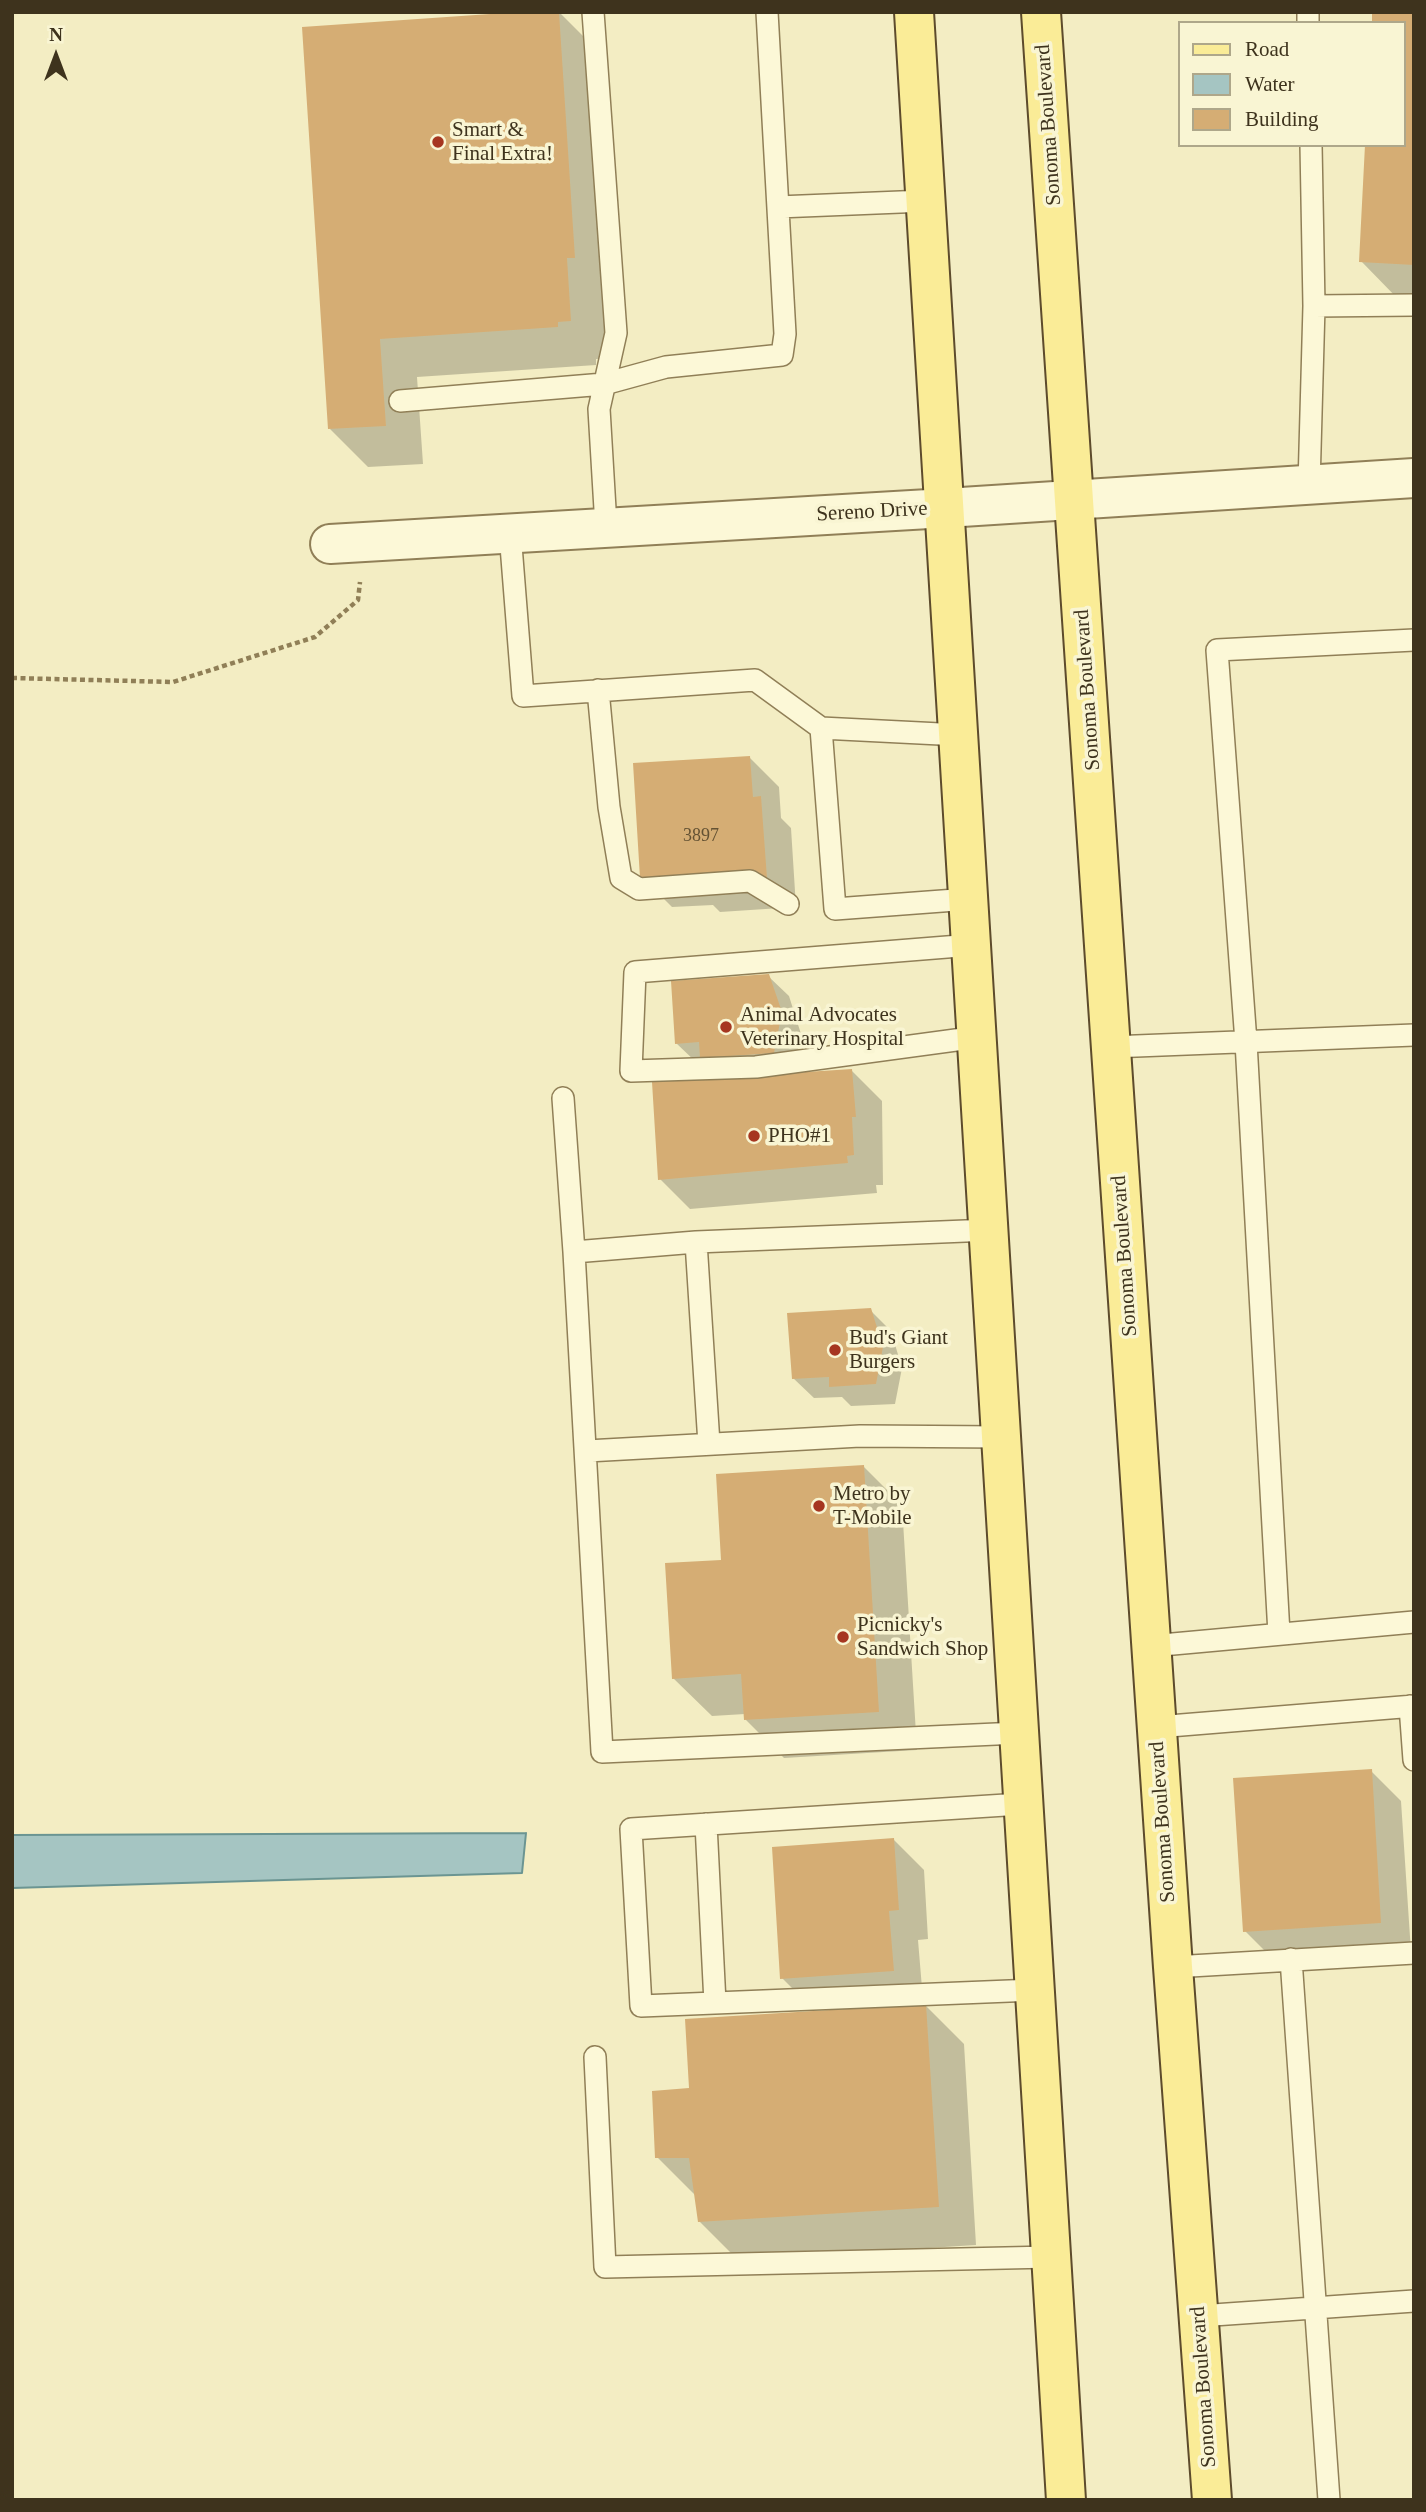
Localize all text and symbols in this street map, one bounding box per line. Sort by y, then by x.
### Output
north arrow [21,21,91,91]
legend [1178,21,1405,147]
text: N [49,24,63,45]
text: Road [1245,37,1289,61]
street label: Sonoma Boulevard [1031,44,1067,206]
text: Water [1245,72,1295,96]
text: Building [1245,107,1319,131]
place label: Smart & Final Extra! [452,117,553,167]
marker: Smart & Final Extra! [430,134,446,150]
street label: Sereno Drive [816,497,928,527]
street label: Sonoma Boulevard [1070,609,1106,771]
house number: 3897 [683,825,719,847]
place label: Animal Advocates Veterinary Hospital [740,1002,904,1052]
marker: Animal Advocates Veterinary Hospital [718,1019,734,1035]
place label: PHO#1 [768,1123,831,1149]
marker: PHO#1 [746,1128,762,1144]
street label: Sonoma Boulevard [1107,1175,1143,1337]
place label: Bud's Giant Burgers [849,1325,948,1375]
marker: Bud's Giant Burgers [827,1342,843,1358]
place label: Metro by T-Mobile [833,1481,912,1531]
marker: Metro by T-Mobile [811,1498,827,1514]
place label: Picnicky's Sandwich Shop [857,1612,988,1662]
marker: Picnicky's Sandwich Shop [835,1629,851,1645]
street label: Sonoma Boulevard [1145,1741,1181,1903]
street label: Sonoma Boulevard [1186,2306,1222,2468]

